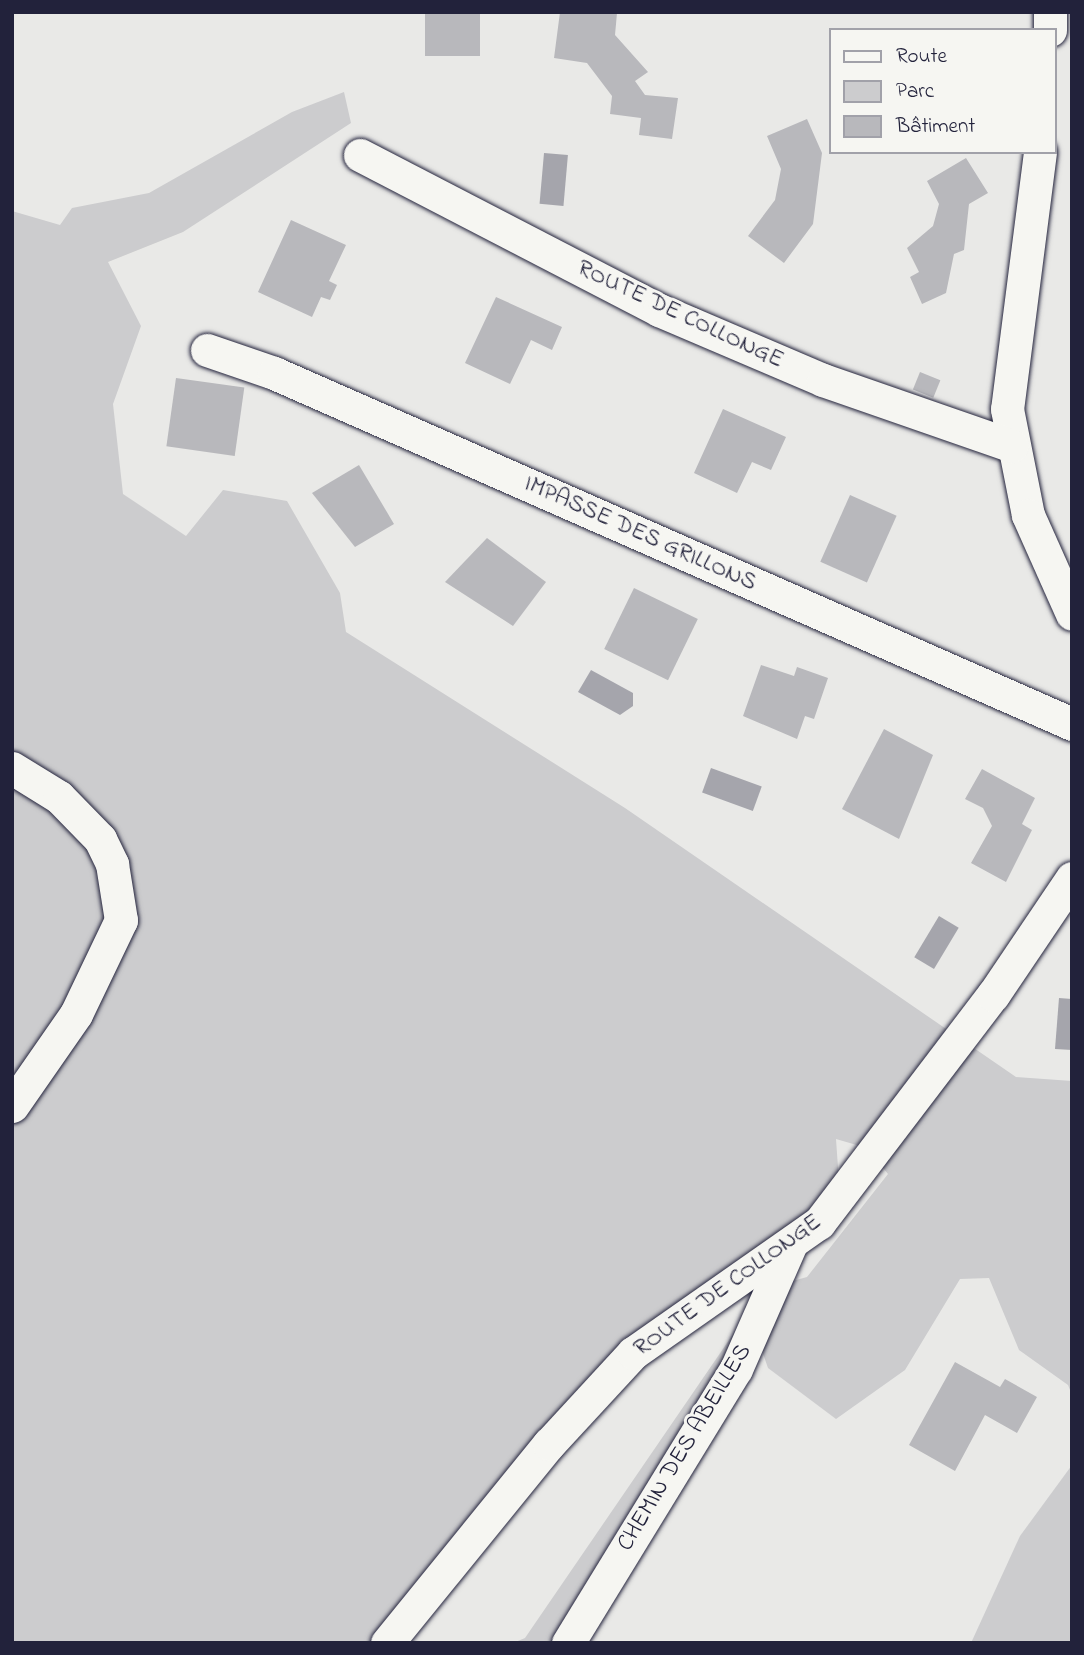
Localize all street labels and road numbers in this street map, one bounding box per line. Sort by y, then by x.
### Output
street label: ROUTE DE COLLONGE [572,255,788,375]
street label: IMPASSE DES GRILLONS [519,470,761,598]
street label: ROUTE DE COLLONGE [629,1208,827,1364]
street label: CHEMIN DES ABEILLES [612,1339,758,1557]

